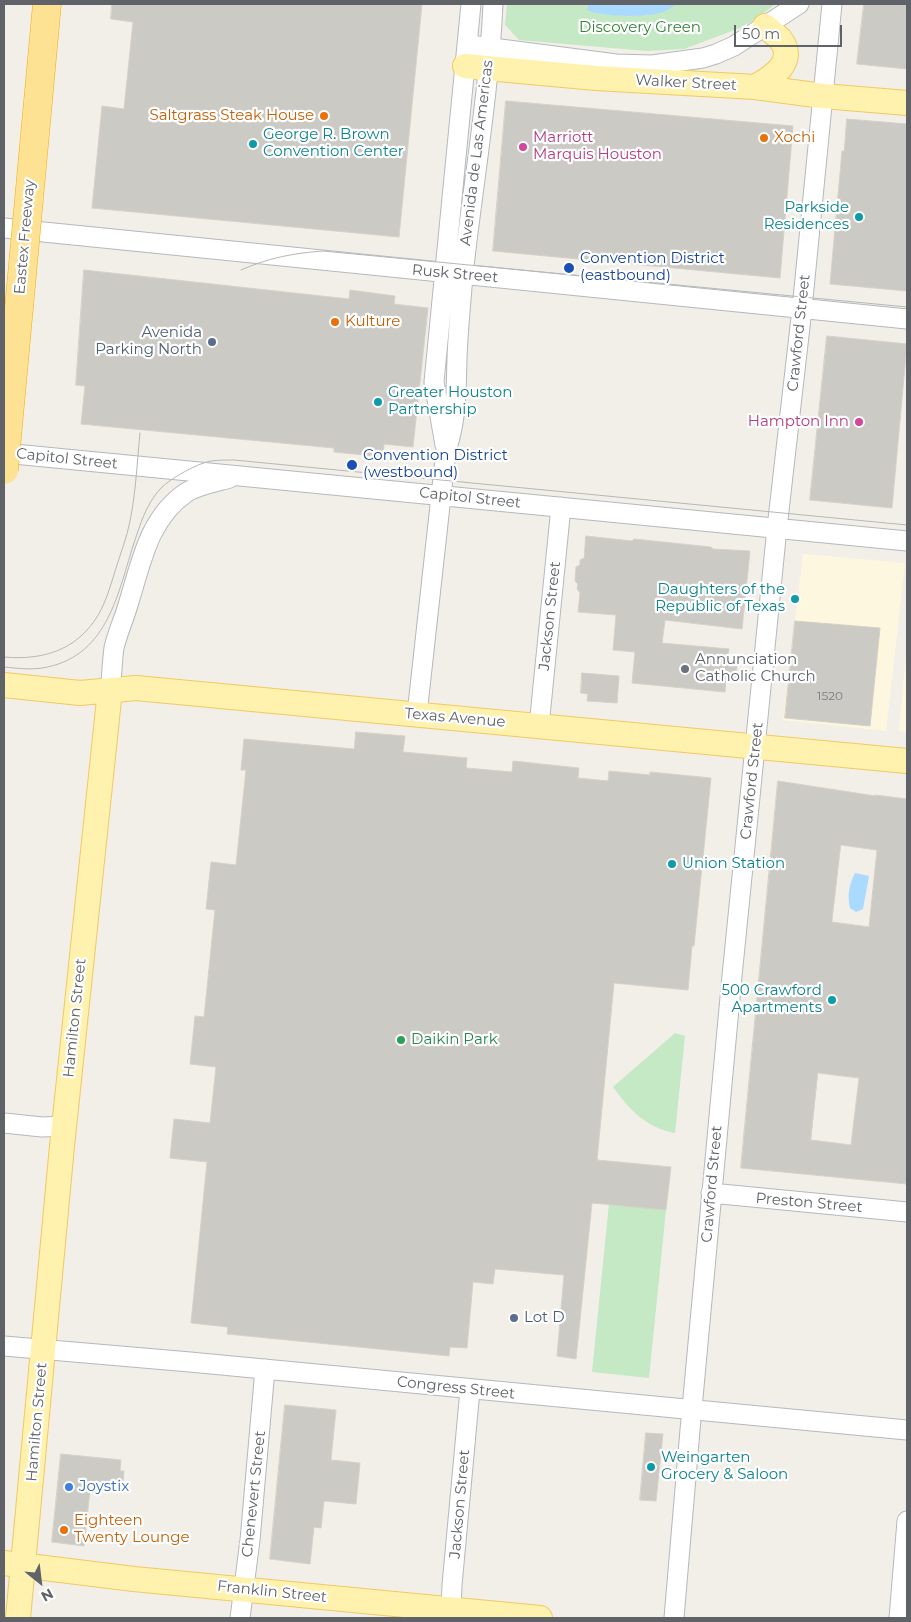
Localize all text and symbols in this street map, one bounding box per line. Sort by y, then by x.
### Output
scale bar [736,15,844,47]
park label: Discovery Green [579,19,701,37]
text: 50 m [742,24,780,43]
street label: Avenida de Las Americas [457,59,497,247]
street label: Walker Street [635,71,737,95]
place label: Saltgrass Steak House [149,107,314,125]
marker: Saltgrass Steak House [318,110,330,122]
place label: George R. Brown Convention Center [263,126,404,161]
place label: Marriott Marquis Houston [533,129,662,164]
place label: Xochi [774,129,815,147]
marker: Xochi [758,132,770,144]
marker: George R. Brown Convention Center [247,138,259,150]
marker: Marriott Marquis Houston [517,141,529,153]
street label: Eastex Freeway [11,179,39,295]
place label: Parkside Residences [764,199,849,234]
marker: Parkside Residences [853,211,865,223]
place label: Convention District (eastbound) [580,250,725,285]
street label: Rusk Street [411,261,499,287]
marker: Convention District (eastbound) [562,261,576,275]
street label: Crawford Street [784,274,814,392]
place label: Kulture [345,313,400,331]
marker: Kulture [329,316,341,328]
place label: Avenida Parking North [95,324,202,359]
marker: Avenida Parking North [206,336,218,348]
place label: Greater Houston Partnership [388,384,512,419]
marker: Greater Houston Partnership [372,396,384,408]
place label: Hampton Inn [748,413,849,431]
marker: Hampton Inn [853,416,865,428]
street label: Capitol Street [15,445,119,473]
place label: Convention District (westbound) [363,447,508,482]
marker: Convention District (westbound) [345,458,359,472]
street label: Capitol Street [418,484,522,512]
street label: Jackson Street [535,561,565,671]
place label: Daughters of the Republic of Texas [655,581,785,616]
marker: Daughters of the Republic of Texas [789,593,801,605]
place label: Annunciation Catholic Church [695,651,816,686]
marker: Annunciation Catholic Church [679,663,691,675]
house number: 1520 [817,689,843,703]
street label: Texas Avenue [404,705,506,731]
street label: Crawford Street [737,722,767,840]
place label: Union Station [682,855,785,873]
marker: Union Station [666,858,678,870]
street label: Hamilton Street [60,958,90,1078]
place label: 500 Crawford Apartments [721,982,822,1017]
marker: 500 Crawford Apartments [826,994,838,1006]
place label: Daikin Park [411,1031,498,1049]
marker: Daikin Park [395,1034,407,1046]
street label: Crawford Street [698,1125,726,1243]
street label: Preston Street [755,1189,863,1217]
place label: Lot D [524,1309,565,1327]
marker: Lot D [508,1312,520,1324]
street label: Hamilton Street [23,1362,51,1482]
street label: Congress Street [396,1373,516,1403]
street label: Chenevert Street [238,1430,270,1558]
street label: Jackson Street [446,1449,474,1559]
place label: Weingarten Grocery & Saloon [661,1449,788,1484]
marker: Weingarten Grocery & Saloon [645,1461,657,1473]
place label: Joystix [79,1478,129,1496]
marker: Joystix [63,1481,75,1493]
place label: Eighteen Twenty Lounge [74,1512,190,1547]
marker: Eighteen Twenty Lounge [58,1524,70,1536]
north arrow [15,1557,65,1607]
street label: Franklin Street [216,1577,328,1607]
text: N [38,1585,57,1606]

